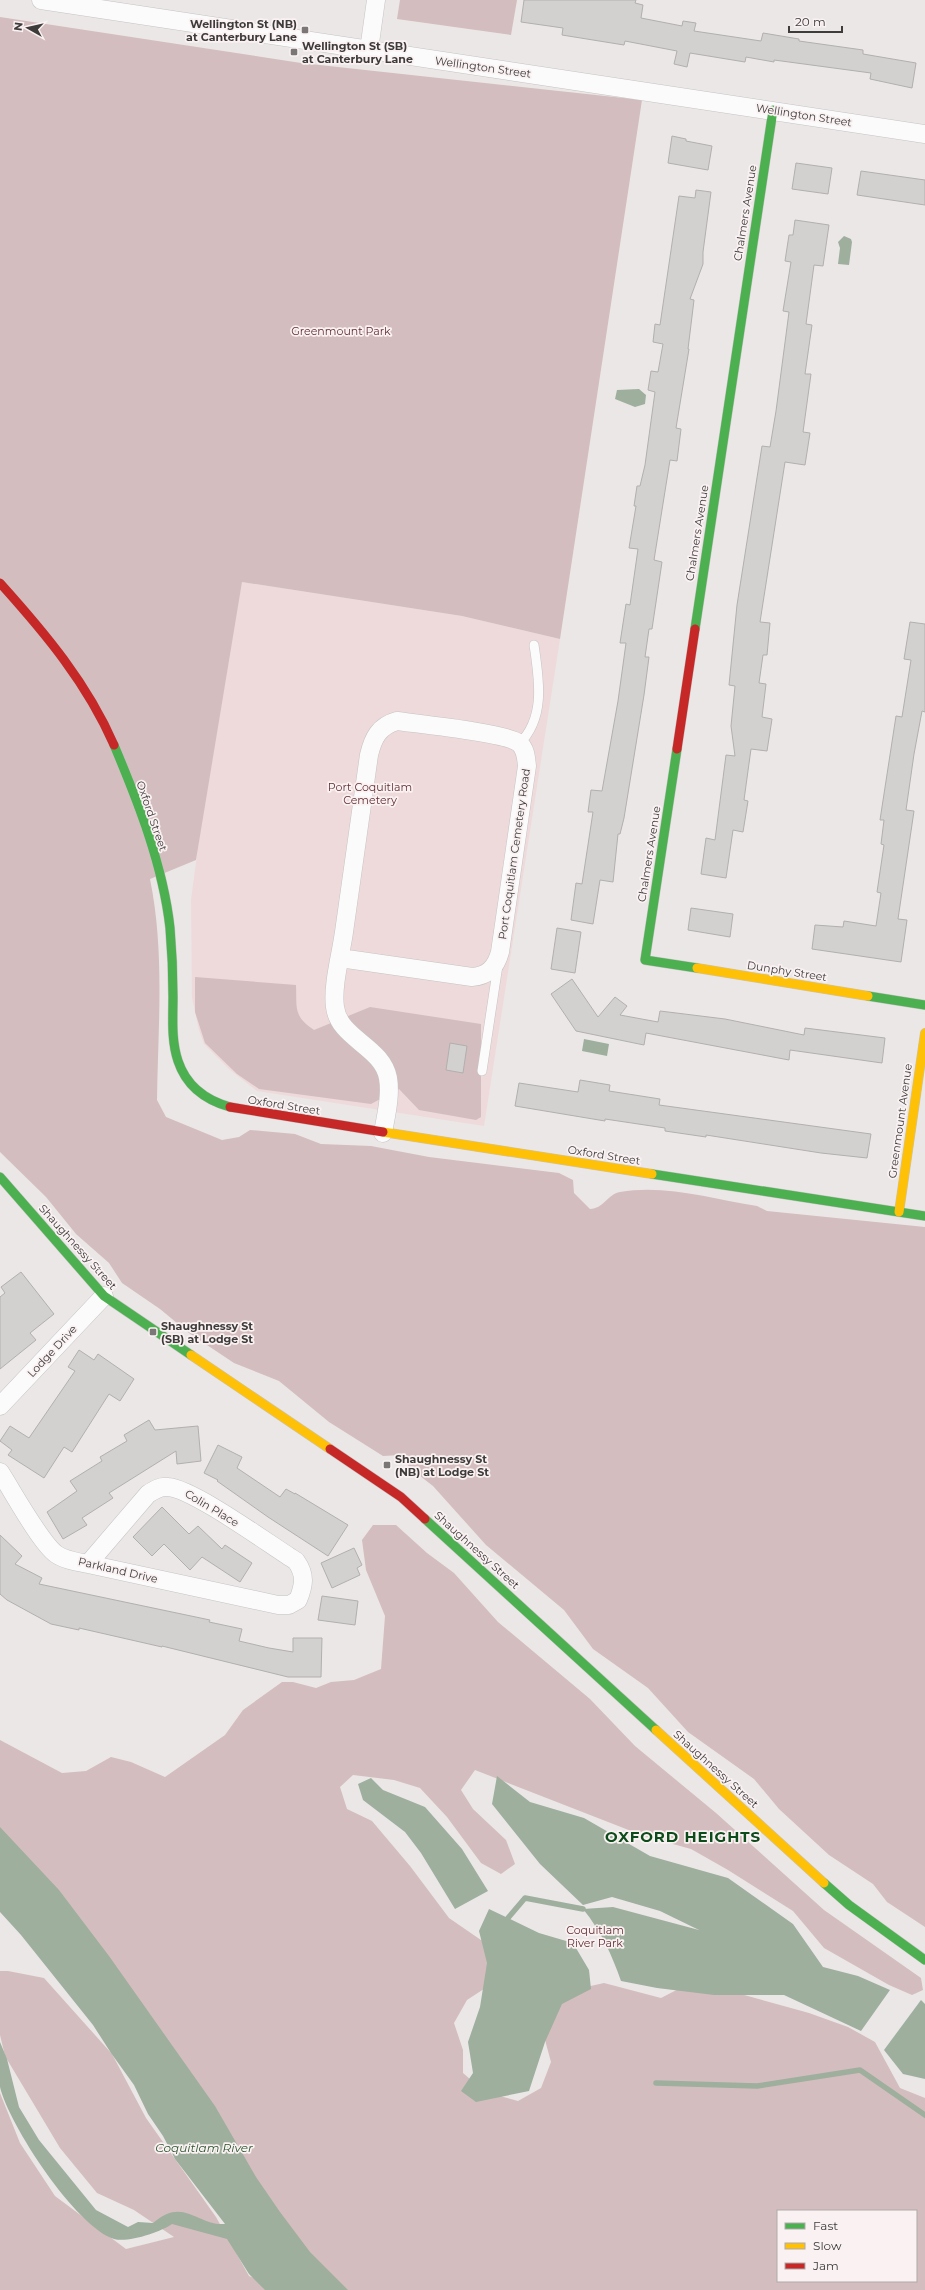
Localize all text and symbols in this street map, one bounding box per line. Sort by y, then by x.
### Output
north arrow [8,8,48,48]
scale bar [789,8,842,34]
text: 20 m [795,14,826,29]
place label: Wellington St (NB) at Canterbury Lane [186,17,297,44]
text: N [11,21,26,32]
marker: Wellington St (NB) at Canterbury Lane [300,25,310,35]
place label: Wellington St (SB) at Canterbury Lane [302,39,413,66]
marker: Wellington St (SB) at Canterbury Lane [289,47,299,57]
street label: Wellington Street [434,53,532,81]
street label: Wellington Street [755,101,853,130]
street label: Chalmers Avenue [730,164,760,262]
park label: Greenmount Park [291,324,391,338]
street label: Chalmers Avenue [682,484,712,582]
street label: Port Coquitlam Cemetery Road [495,768,533,940]
street label: Oxford Street [133,779,171,853]
park label: Port Coquitlam Cemetery [328,780,412,807]
street label: Chalmers Avenue [634,805,664,903]
street label: Dunphy Street [746,958,828,984]
street label: Greenmount Avenue [885,1062,915,1179]
street label: Oxford Street [247,1092,322,1118]
street label: Oxford Street [567,1142,642,1168]
street label: Shaughnessy Street [36,1201,120,1293]
place label: Shaughnessy St (SB) at Lodge St [161,1319,253,1346]
street label: Lodge Drive [24,1322,80,1380]
marker: Shaughnessy St (SB) at Lodge St [148,1327,158,1337]
place label: Shaughnessy St (NB) at Lodge St [395,1452,489,1479]
marker: Shaughnessy St (NB) at Lodge St [382,1460,392,1470]
street label: Colin Place [182,1486,242,1530]
street label: Shaughnessy Street [431,1508,523,1592]
street label: Parkland Drive [77,1554,159,1586]
street label: Shaughnessy Street [670,1727,762,1811]
district label: OXFORD HEIGHTS [605,1827,761,1846]
park label: Coquitlam River Park [566,1923,624,1950]
water label: Coquitlam River [155,2140,253,2155]
legend [777,2210,917,2282]
text: Fast [813,2218,838,2233]
text: Slow [813,2238,842,2253]
text: Jam [812,2258,839,2273]

